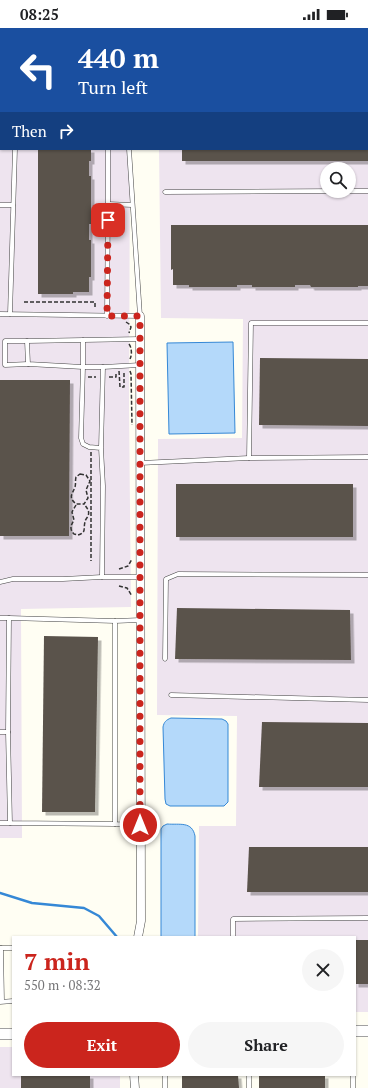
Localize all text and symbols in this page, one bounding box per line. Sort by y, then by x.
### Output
text: 08:25 [20,4,59,24]
text: 440 m [78,39,159,76]
icon: left [12,44,64,96]
text: Turn left [78,75,148,99]
icon: right [55,120,77,142]
text: Then [12,121,47,141]
map controls [320,162,356,198]
button: search [320,162,356,198]
pin [91,203,125,237]
icon: arrive [97,209,119,231]
position arrow [119,804,161,846]
text: 7 min [24,945,90,977]
button: close [302,949,344,991]
text: 550 m · 08:32 [24,976,101,994]
button: Exit [24,1022,180,1068]
button: Share [188,1022,344,1068]

